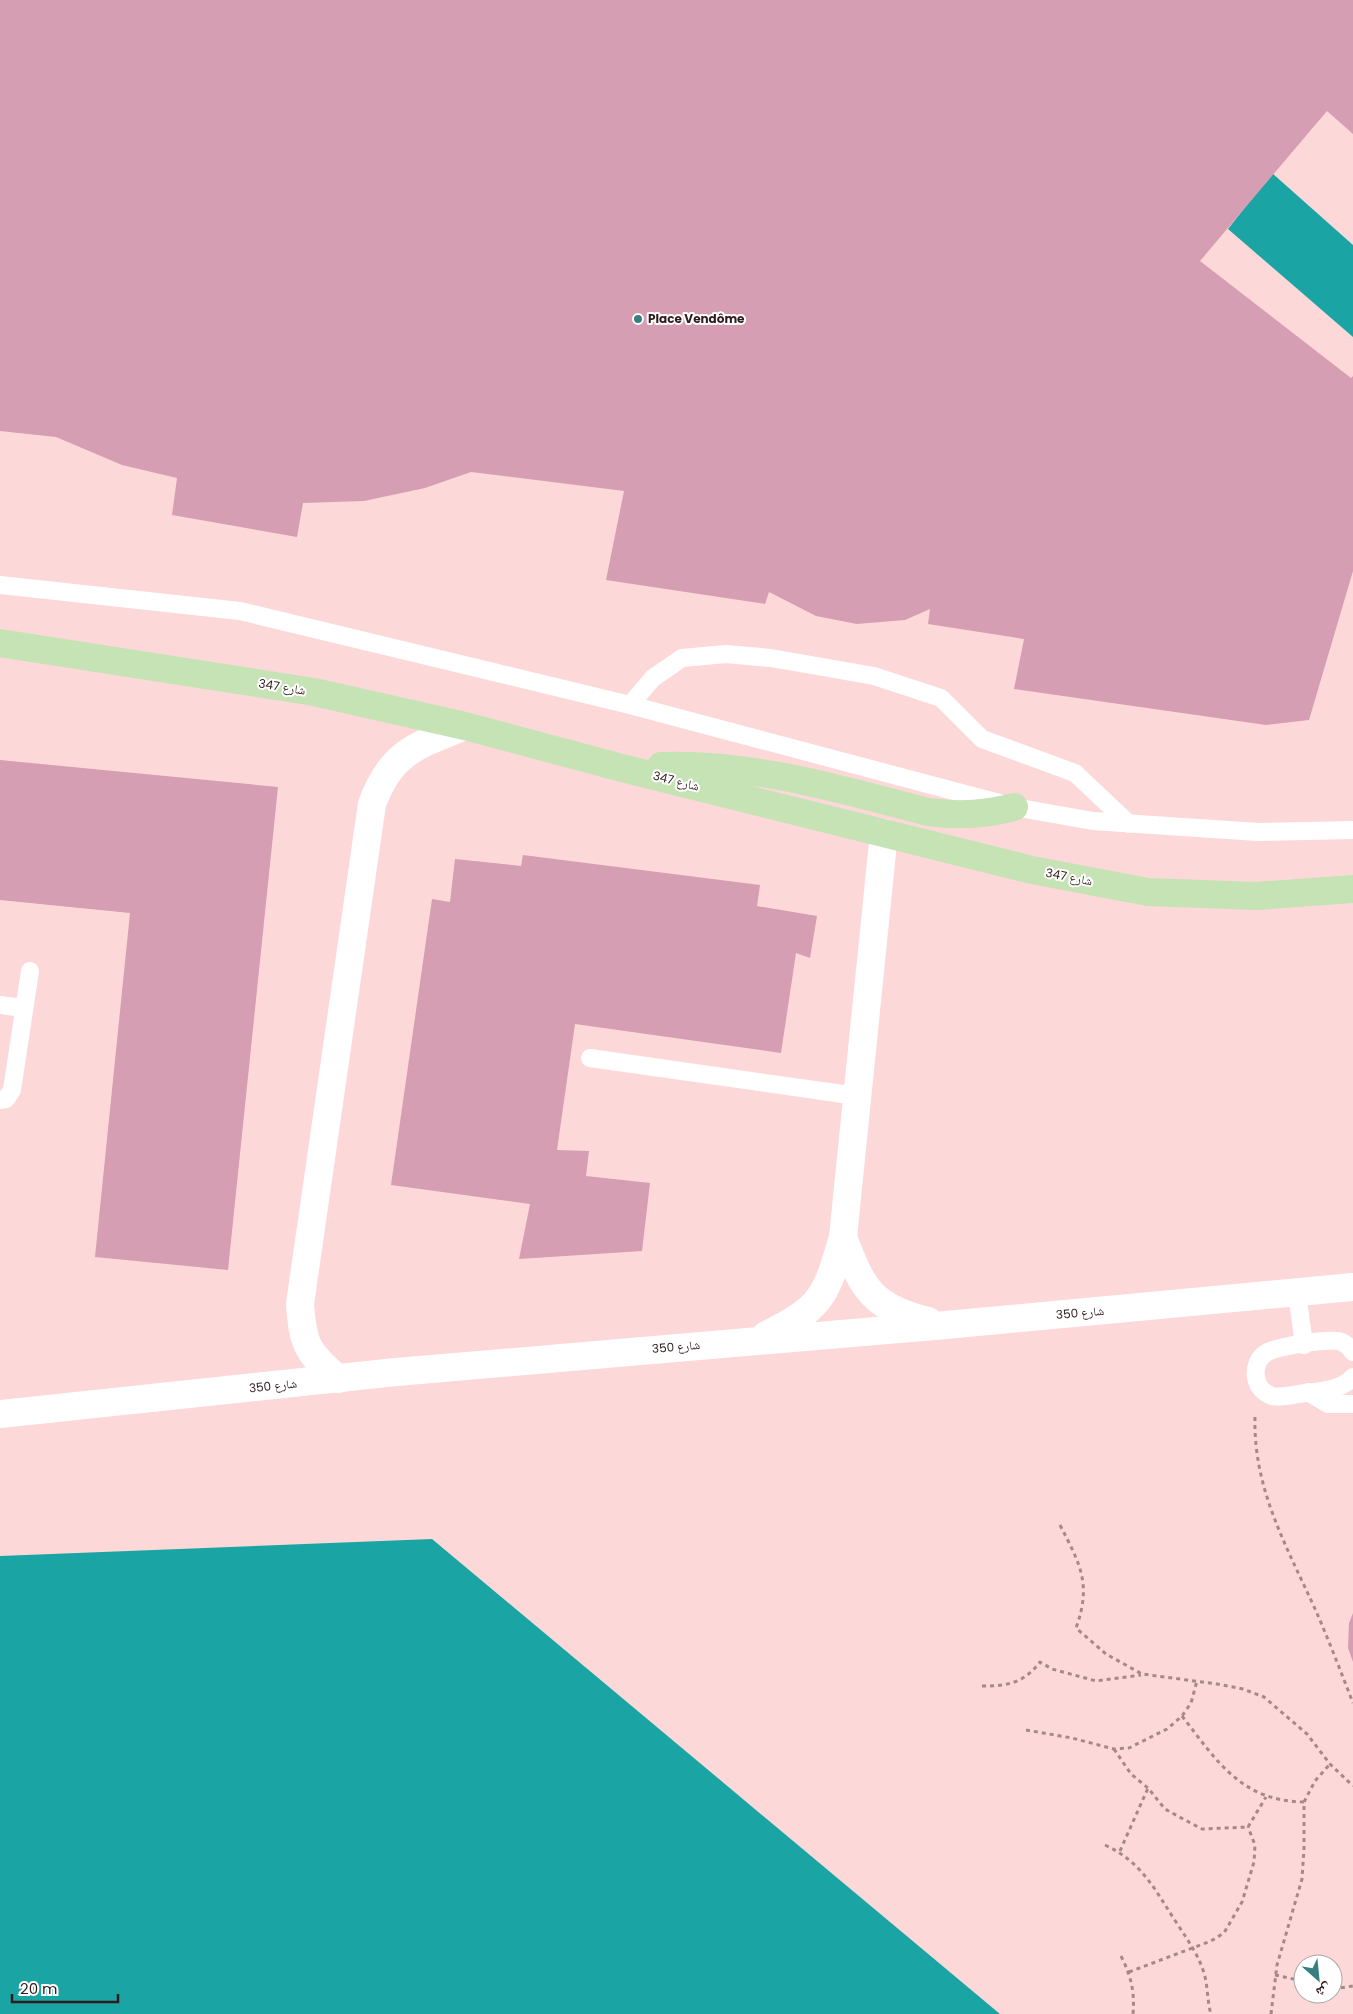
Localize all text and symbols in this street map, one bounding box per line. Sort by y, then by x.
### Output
place label: Place Vendôme [648,310,745,327]
marker: Place Vendôme [632,313,644,325]
street label: شارع 347 [257,674,307,699]
street label: شارع 347 [651,767,701,794]
street label: شارع 347 [1044,864,1094,889]
street label: شارع 350 [1055,1302,1105,1323]
street label: شارع 350 [651,1336,701,1357]
street label: شارع 350 [248,1375,298,1396]
north arrow [1293,1954,1343,2004]
scale bar [12,1972,119,2004]
text: 20 m [20,1978,58,1999]
text: ش [1313,1978,1335,2003]

